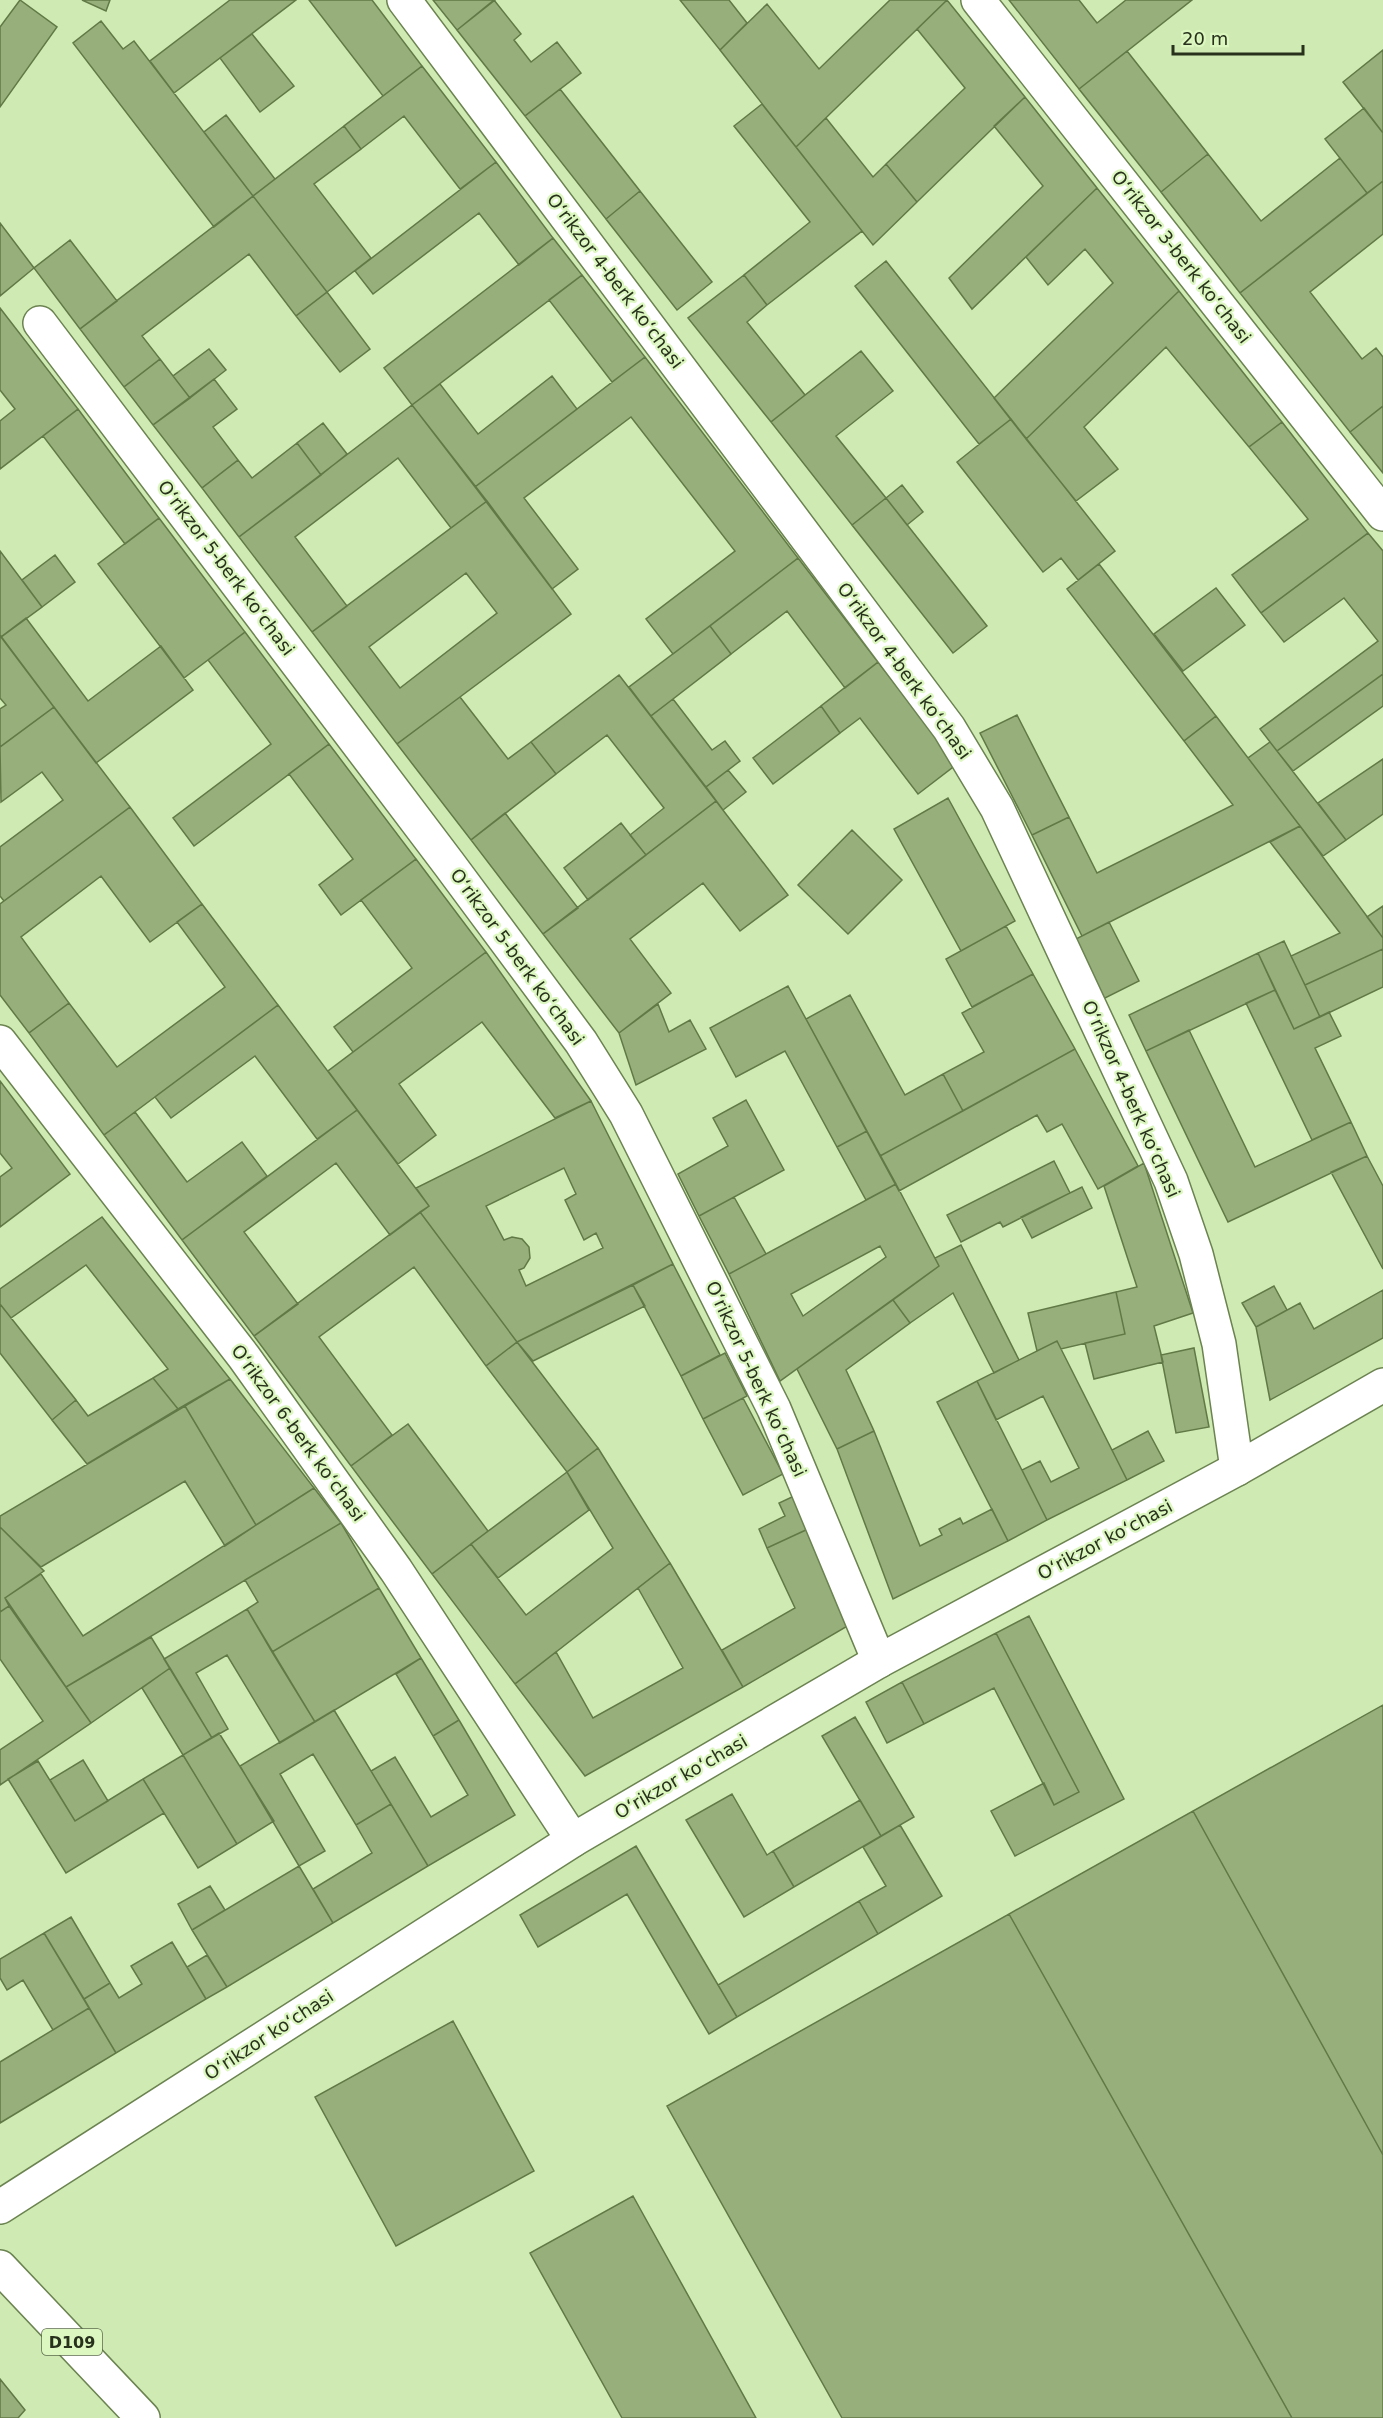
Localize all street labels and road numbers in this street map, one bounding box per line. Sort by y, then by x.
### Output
street label: Oʻrikzor 3-berk koʻchasi [1107,166,1255,347]
street label: Oʻrikzor 4-berk koʻchasi [543,189,688,372]
street label: Oʻrikzor 5-berk koʻchasi [154,476,299,659]
street label: Oʻrikzor 4-berk koʻchasi [833,578,976,763]
street label: Oʻrikzor 5-berk koʻchasi [446,864,589,1049]
street label: Oʻrikzor 4-berk koʻchasi [1078,997,1184,1201]
street label: Oʻrikzor 5-berk koʻchasi [702,1278,811,1480]
street label: Oʻrikzor 6-berk koʻchasi [227,1340,370,1525]
street label: Oʻrikzor koʻchasi [1034,1495,1176,1584]
street label: Oʻrikzor koʻchasi [611,1730,751,1823]
street label: Oʻrikzor koʻchasi [200,1985,337,2084]
road number: D109 [42,2329,102,2355]

